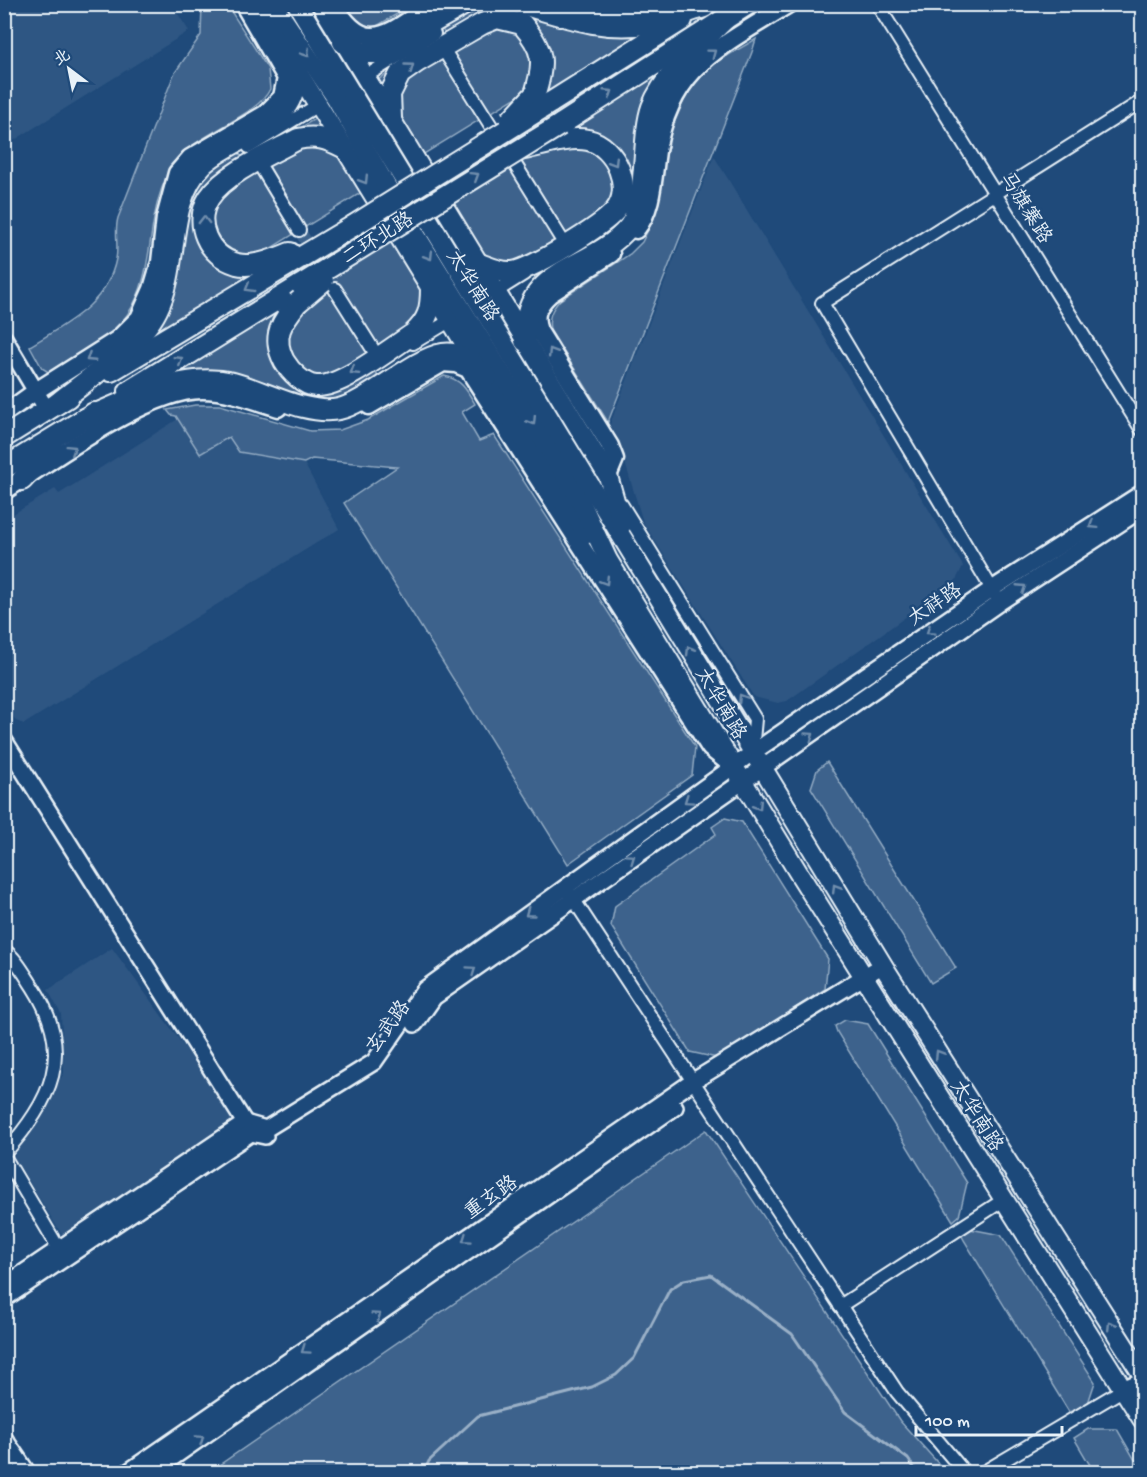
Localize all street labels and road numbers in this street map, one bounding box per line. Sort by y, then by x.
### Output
street label: 马旗寨路 [993,168,1057,250]
street label: 二环北路 [338,207,420,271]
street label: 太华南路 [440,246,504,328]
street label: 太祥路 [904,577,968,632]
street label: 太华南路 [689,664,752,746]
street label: 玄武路 [361,995,417,1059]
street label: 太华南路 [944,1076,1008,1158]
street label: 重玄路 [460,1170,524,1225]

